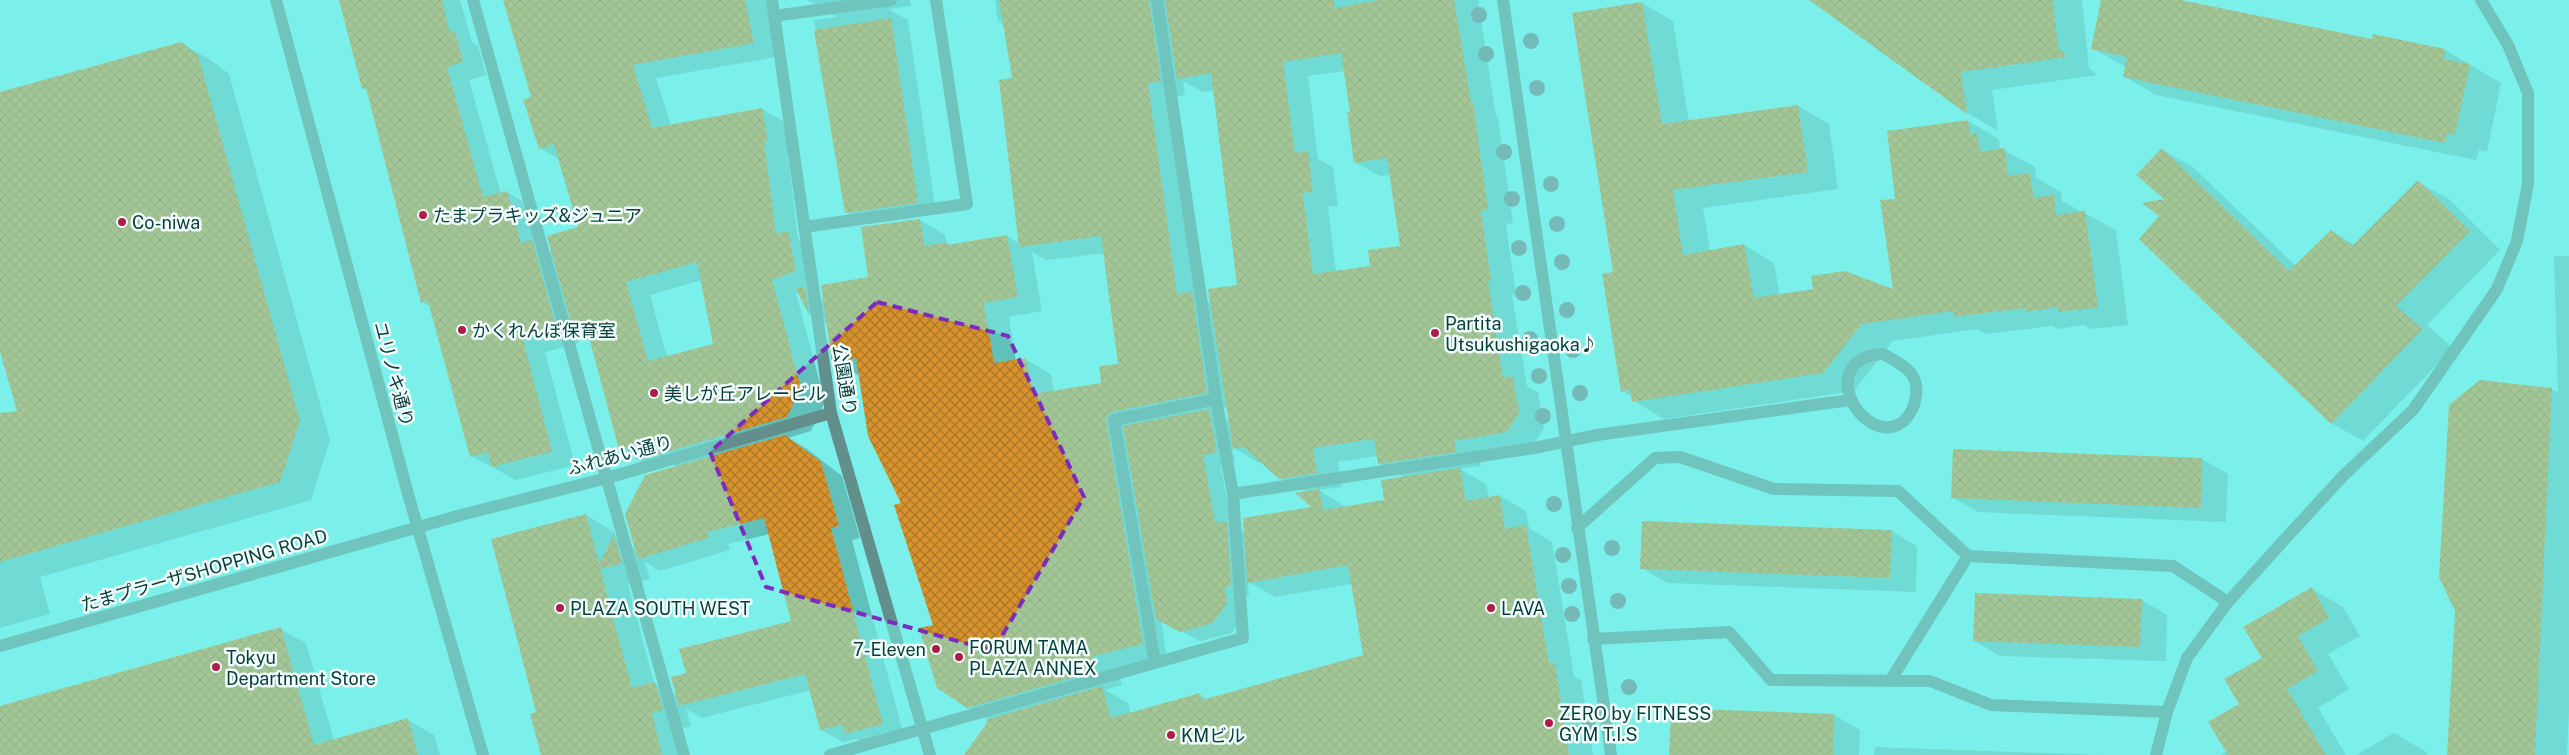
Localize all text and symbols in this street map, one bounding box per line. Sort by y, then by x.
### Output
place label: たまプラキッズ&ジュニア [433,205,642,226]
marker: たまプラキッズ&ジュニア [417,209,429,221]
place label: Co-niwa [132,212,200,233]
marker: Co-niwa [116,216,128,228]
place label: Partita Utsukushigaoka♪ [1445,313,1598,355]
street label: ユリノキ通り [370,319,418,429]
place label: かくれんぼ保育室 [472,320,616,341]
marker: かくれんぼ保育室 [456,324,468,336]
marker: Partita Utsukushigaoka♪ [1429,327,1441,339]
street label: 公園通り [829,343,861,417]
place label: 美しが丘アレービル [664,383,826,404]
marker: 美しが丘アレービル [648,387,660,399]
street label: ふれあい通り [565,431,675,479]
street label: たまプラーザSHOPPING ROAD [78,525,330,615]
place label: PLAZA SOUTH WEST [570,598,751,619]
place label: LAVA [1501,598,1545,619]
marker: PLAZA SOUTH WEST [554,602,566,614]
marker: LAVA [1485,602,1497,614]
place label: FORUM TAMA PLAZA ANNEX [969,637,1097,679]
place label: 7-Eleven [853,639,926,660]
marker: 7-Eleven [930,643,942,655]
place label: Tokyu Department Store [226,647,376,689]
marker: FORUM TAMA PLAZA ANNEX [953,651,965,663]
marker: Tokyu Department Store [210,661,222,673]
place label: ZERO by FITNESS GYM T.I.S [1559,703,1711,745]
marker: ZERO by FITNESS GYM T.I.S [1543,717,1555,729]
place label: KMビル [1181,725,1245,746]
marker: KMビル [1165,729,1177,741]

